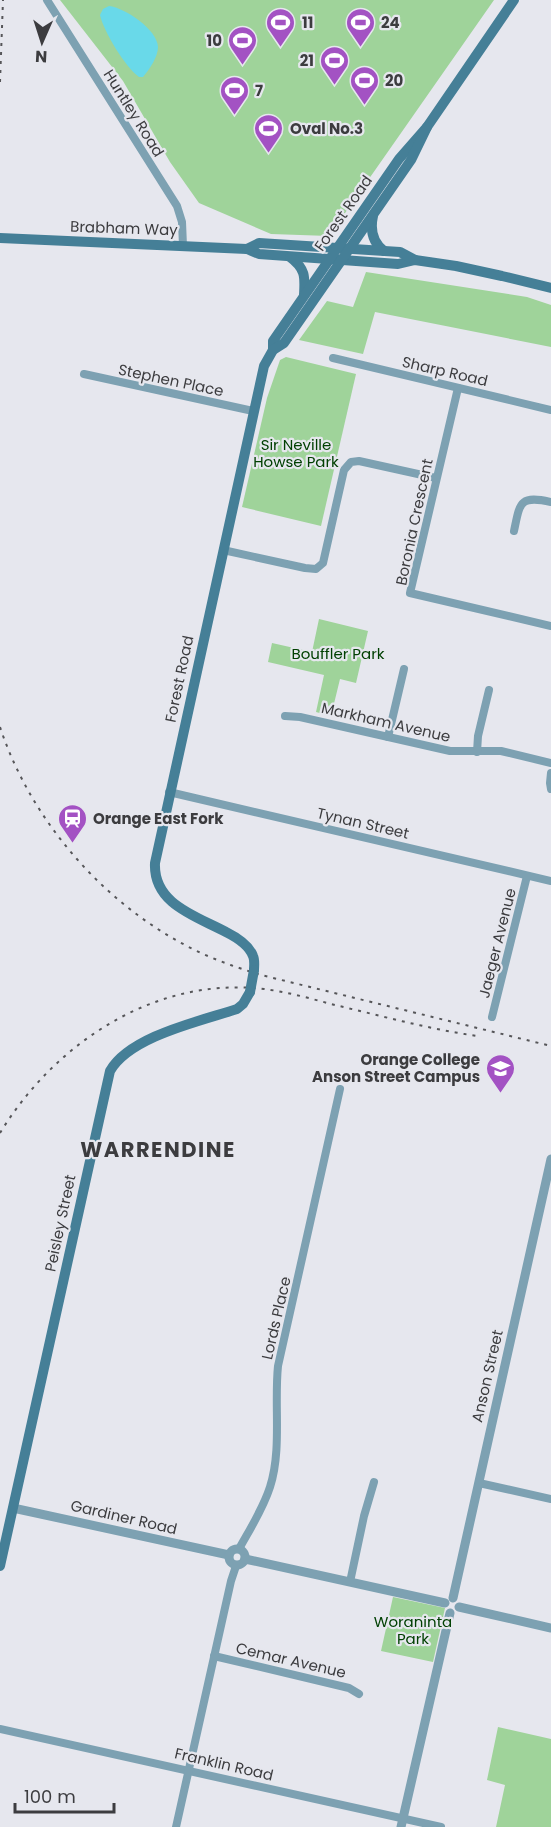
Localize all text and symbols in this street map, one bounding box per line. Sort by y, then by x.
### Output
sports icon: 11 [265,6,297,48]
sports icon: 24 [344,6,376,48]
north arrow [12,12,72,72]
place label: 11 [302,12,313,33]
place label: 24 [381,12,400,33]
sports icon: 10 [227,24,259,66]
place label: 10 [207,30,222,51]
sports icon: 21 [319,44,351,86]
text: N [35,45,48,68]
place label: 21 [300,50,314,71]
sports icon: 20 [348,64,380,106]
street label: Huntley Road [99,65,169,161]
place label: 20 [385,70,404,91]
sports icon: 7 [218,74,250,116]
place label: 7 [255,80,263,101]
sports icon: Oval No.3 [253,112,285,154]
place label: Oval No.3 [290,118,363,139]
street label: Forest Road [309,171,377,255]
street label: Brabham Way [70,216,179,240]
street label: Sharp Road [400,351,490,391]
street label: Stephen Place [116,359,226,401]
park label: Sir Neville Howse Park [253,434,339,472]
street label: Boronia Crescent [390,457,438,587]
street label: Forest Road [160,634,198,724]
park label: Bouffler Park [291,643,385,664]
street label: Markham Avenue [319,697,453,747]
station icon: Orange East Fork [56,802,88,844]
street label: Tynan Street [315,802,411,844]
place label: Orange East Fork [93,808,224,829]
street label: Jaeger Avenue [473,886,521,1000]
place label: Orange College Anson Street Campus [312,1049,480,1087]
school or university icon: Orange College Anson Street Campus [485,1052,517,1094]
district label: WARRENDINE [80,1135,236,1164]
street label: Peisley Street [39,1172,81,1274]
street label: Lords Place [256,1274,296,1362]
street label: Anson Street [466,1328,508,1424]
street label: Gardiner Road [69,1495,179,1539]
park label: Woraninta Park [374,1611,452,1649]
street label: Cemar Avenue [234,1637,348,1683]
street label: Franklin Road [173,1742,275,1786]
scale bar [15,1776,114,1814]
text: 100 m [24,1784,76,1809]

